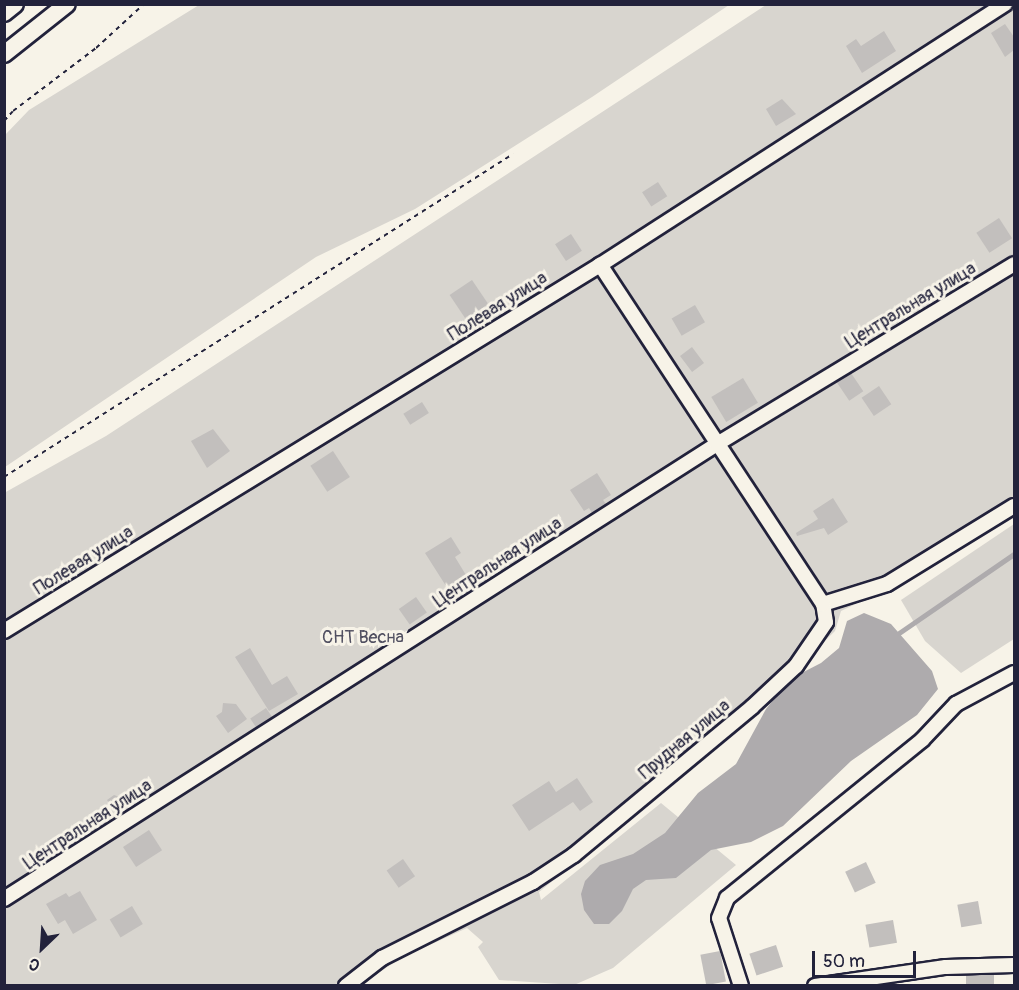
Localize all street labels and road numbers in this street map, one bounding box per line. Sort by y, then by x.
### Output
street label: Центральная улица [842,258,980,354]
street label: Полевая улица [444,268,552,346]
street label: Центральная улица [430,513,566,613]
street label: Полевая улица [30,522,138,600]
street label: Прудная улица [635,696,735,784]
street label: Центральная улица [20,775,156,875]

